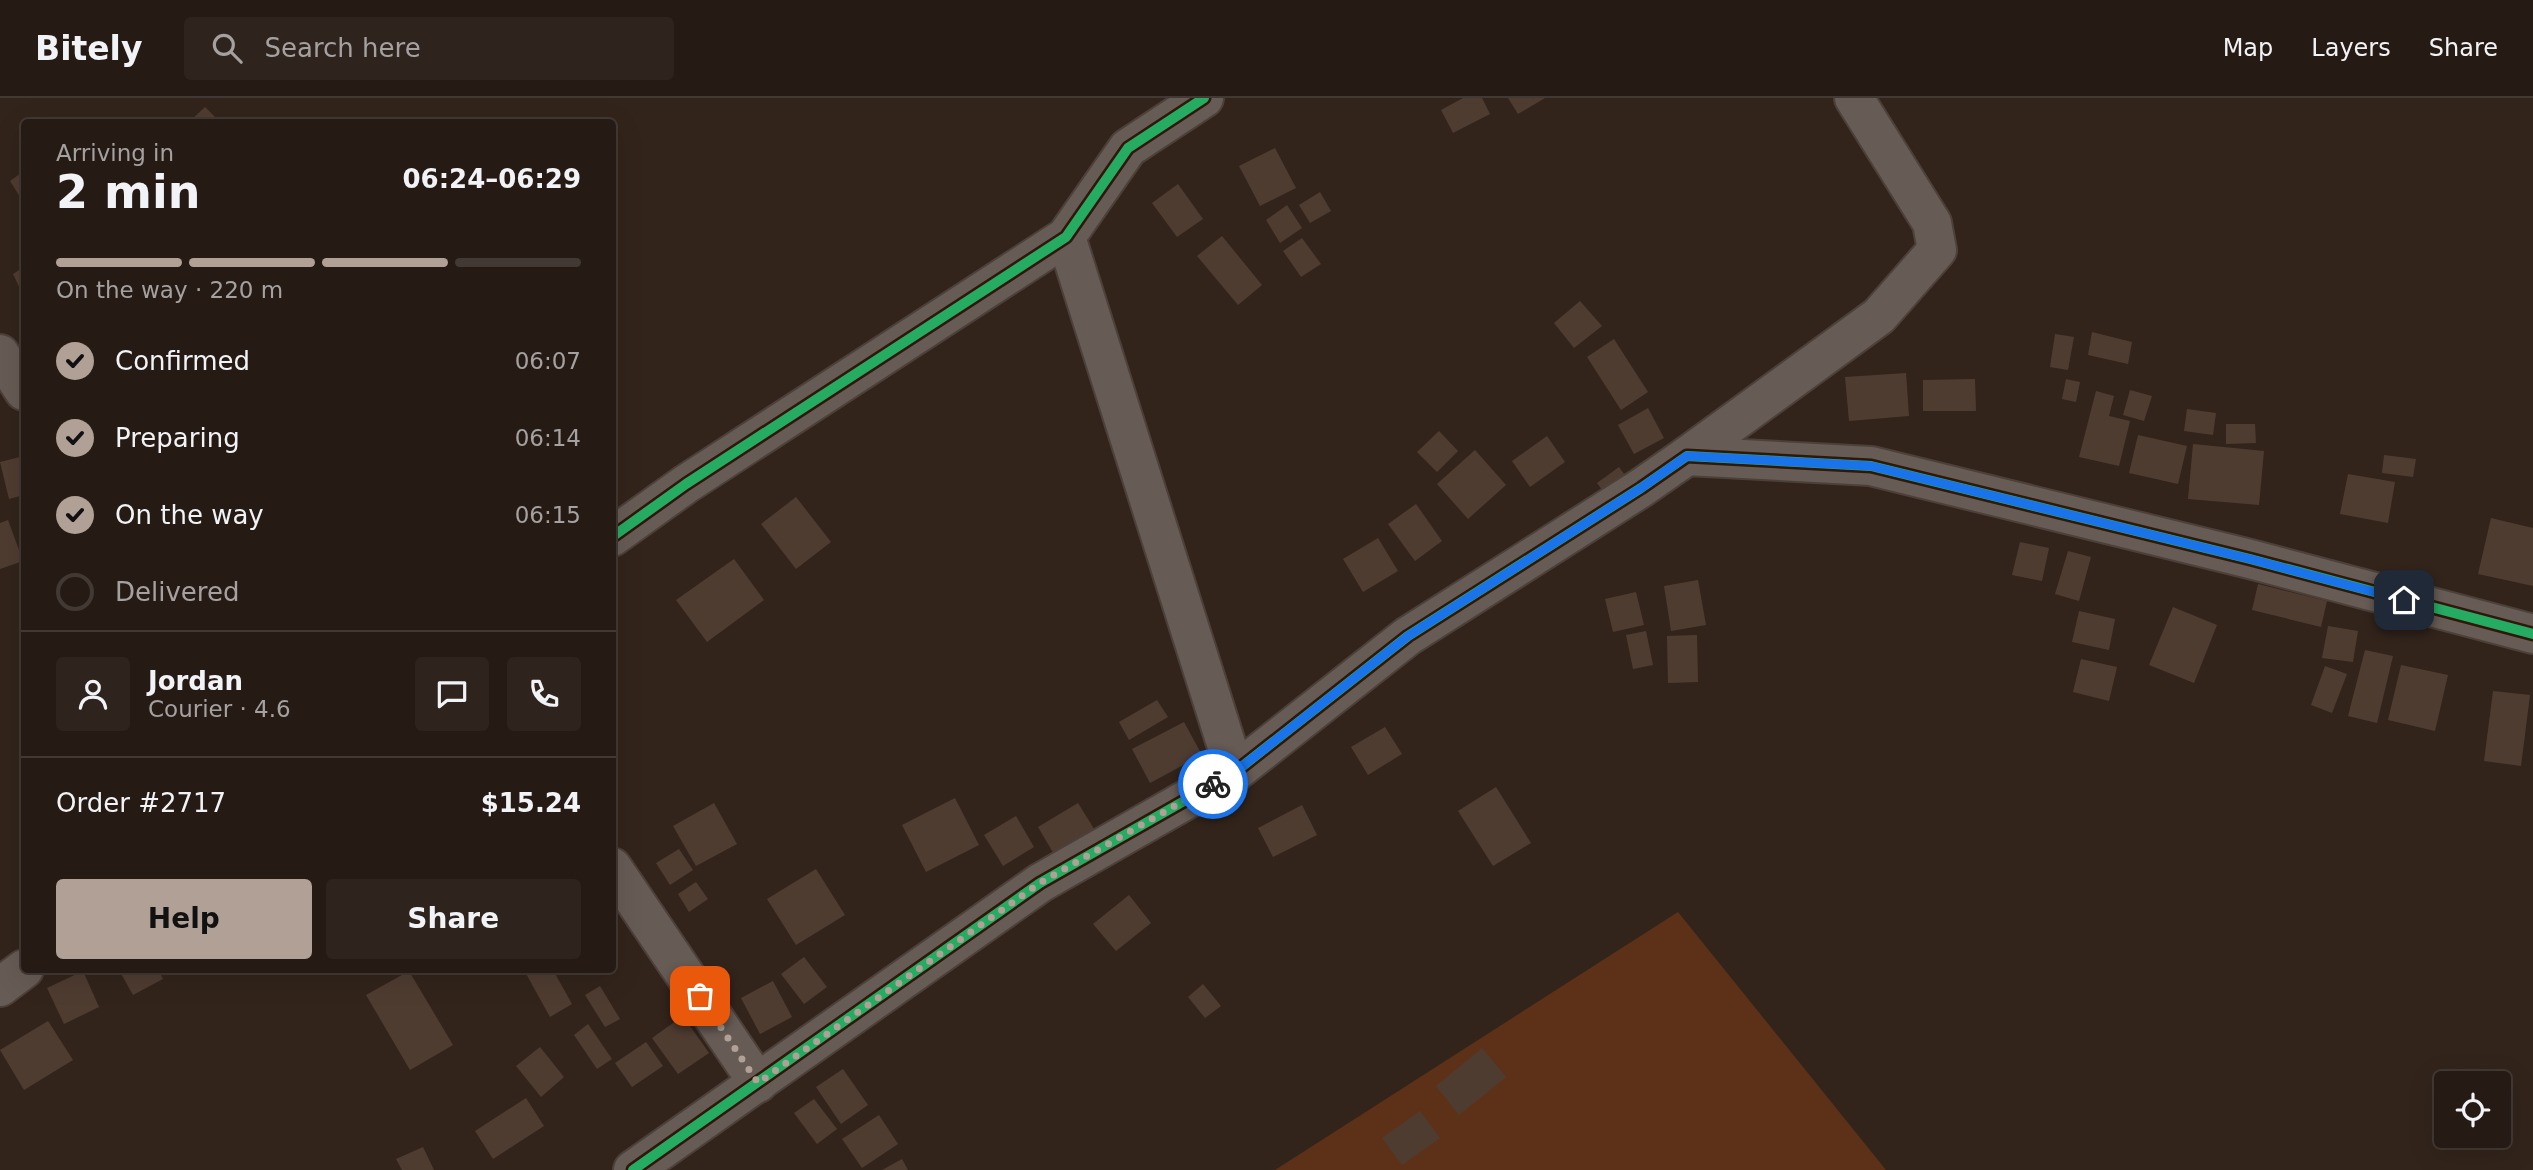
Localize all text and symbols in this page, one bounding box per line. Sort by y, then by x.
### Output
search box [184,17,674,80]
text: Bitely [35,29,142,68]
icon: search [208,29,246,67]
text: Search here [264,33,421,63]
text: Map [2223,34,2273,62]
text: Layers [2311,34,2391,62]
text: Share [2429,34,2498,62]
text: Arriving in [56,140,174,166]
text: 06:24–06:29 [402,164,581,194]
text: 2 min [56,165,200,219]
text: On the way · 220 m [56,277,283,303]
icon: check [56,342,94,380]
text: Confirmed [115,346,250,376]
text: 06:07 [515,348,581,374]
icon: check [56,419,94,457]
text: Preparing [115,423,240,453]
text: 06:14 [515,425,581,451]
icon: check [56,496,94,534]
text: On the way [115,500,264,530]
text: 06:15 [515,502,581,528]
pin [2374,570,2434,630]
text: Delivered [115,577,239,607]
icon: home [2385,581,2423,619]
button: person [56,657,130,731]
button: chat [415,657,489,731]
button: phone [507,657,581,731]
text: Jordan [148,666,243,696]
text: Courier · 4.6 [148,696,291,722]
courier [1178,749,1248,819]
icon: bike [1194,765,1232,803]
text: Order #2717 [56,788,226,818]
text: $15.24 [481,788,581,818]
button: Help [56,879,312,959]
button: Share [326,879,581,959]
pin [670,966,730,1026]
icon: bag [681,977,719,1015]
map controls [2434,1071,2511,1148]
button: locate [2434,1071,2511,1148]

